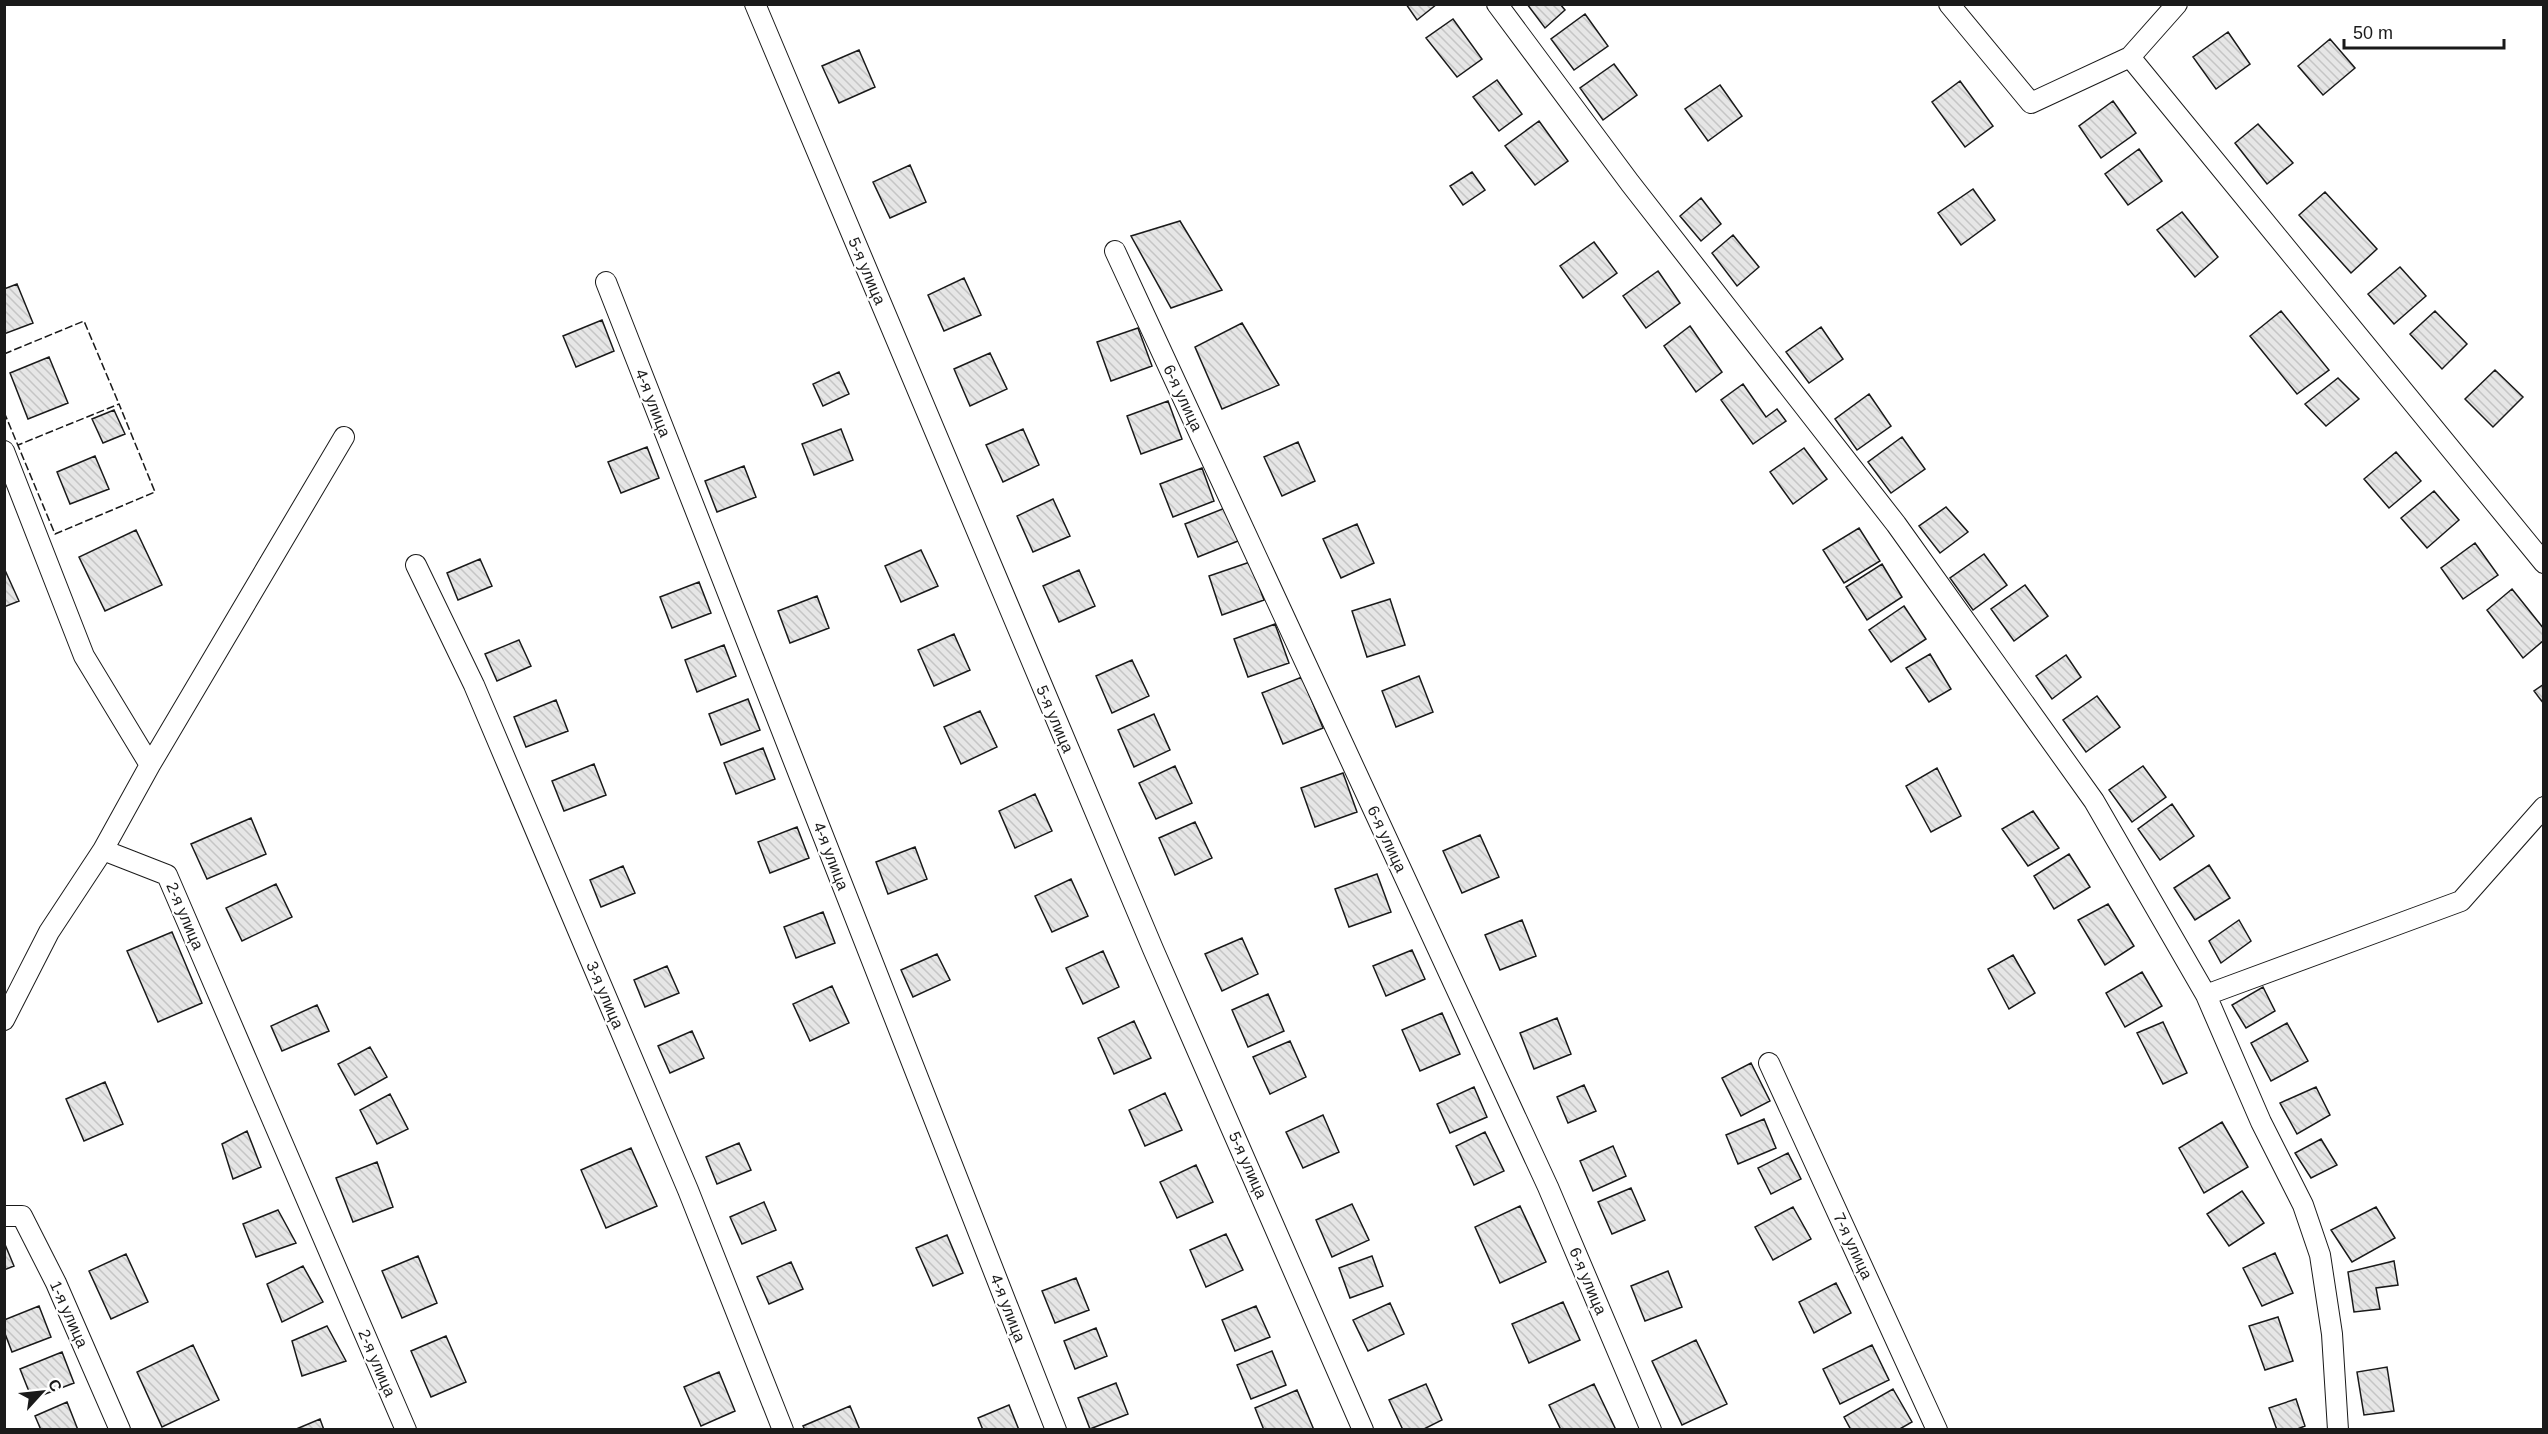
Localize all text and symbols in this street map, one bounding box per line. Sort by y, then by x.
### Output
scale bar [2344,12,2504,50]
text: 50 m [2353,23,2393,43]
street label: 5-я улица [845,235,889,307]
street label: 6-я улица [1160,362,1206,434]
street label: 4-я улица [632,367,674,439]
street label: 5-я улица [1033,683,1077,755]
street label: 6-я улица [1364,803,1410,875]
street label: 4-я улица [810,820,852,892]
street label: 2-я улица [163,880,207,952]
street label: 3-я улица [583,959,627,1031]
street label: 5-я улица [1226,1129,1270,1201]
street label: 7-я улица [1830,1210,1876,1282]
street label: 6-я улица [1566,1245,1610,1317]
street label: 4-я улица [987,1272,1029,1344]
street label: 1-я улица [47,1278,91,1350]
street label: 2-я улица [355,1327,399,1399]
north arrow [12,1362,72,1422]
text: С [45,1376,65,1395]

